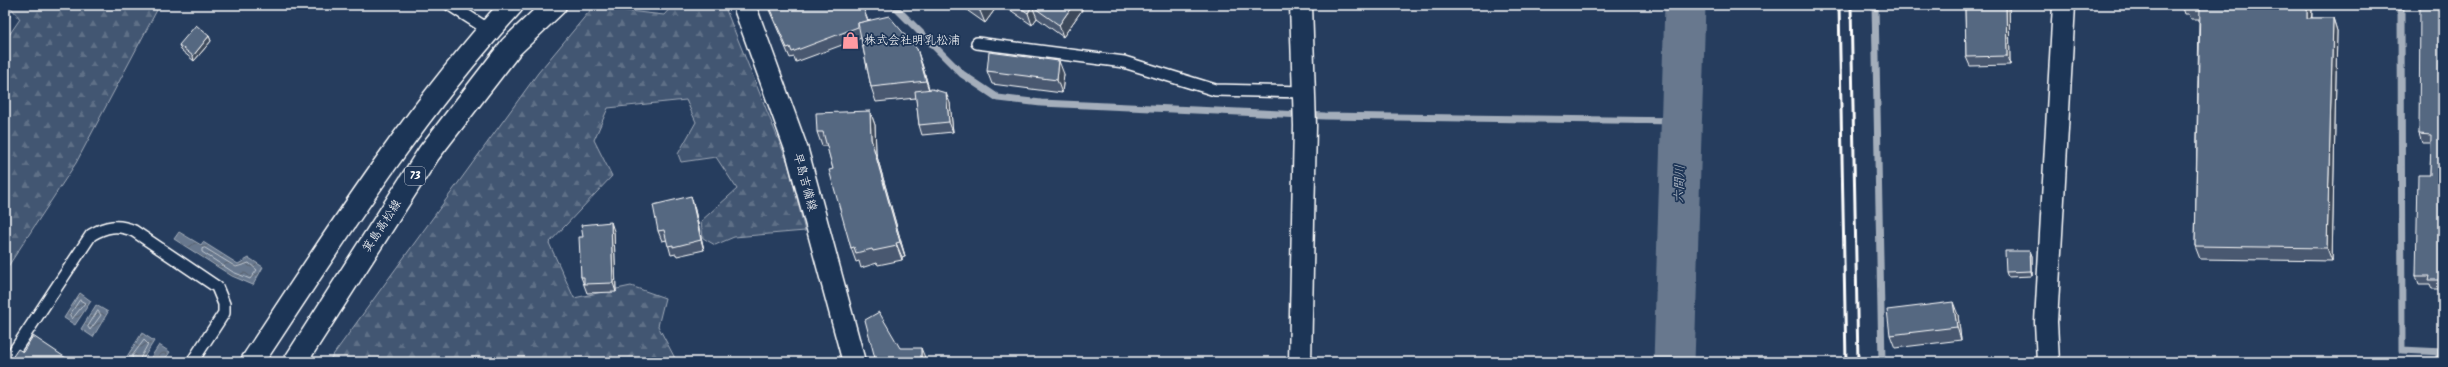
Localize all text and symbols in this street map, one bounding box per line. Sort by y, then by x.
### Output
shop icon: 株式会社明乳松浦 [841,30,861,50]
place label: 株式会社明乳松浦 [864,31,960,50]
street label: 早島吉備線 [788,151,822,213]
water label: 六間川 [1669,164,1691,204]
road number: 73 [405,167,425,185]
street label: 箕島高松線 [358,196,406,256]

